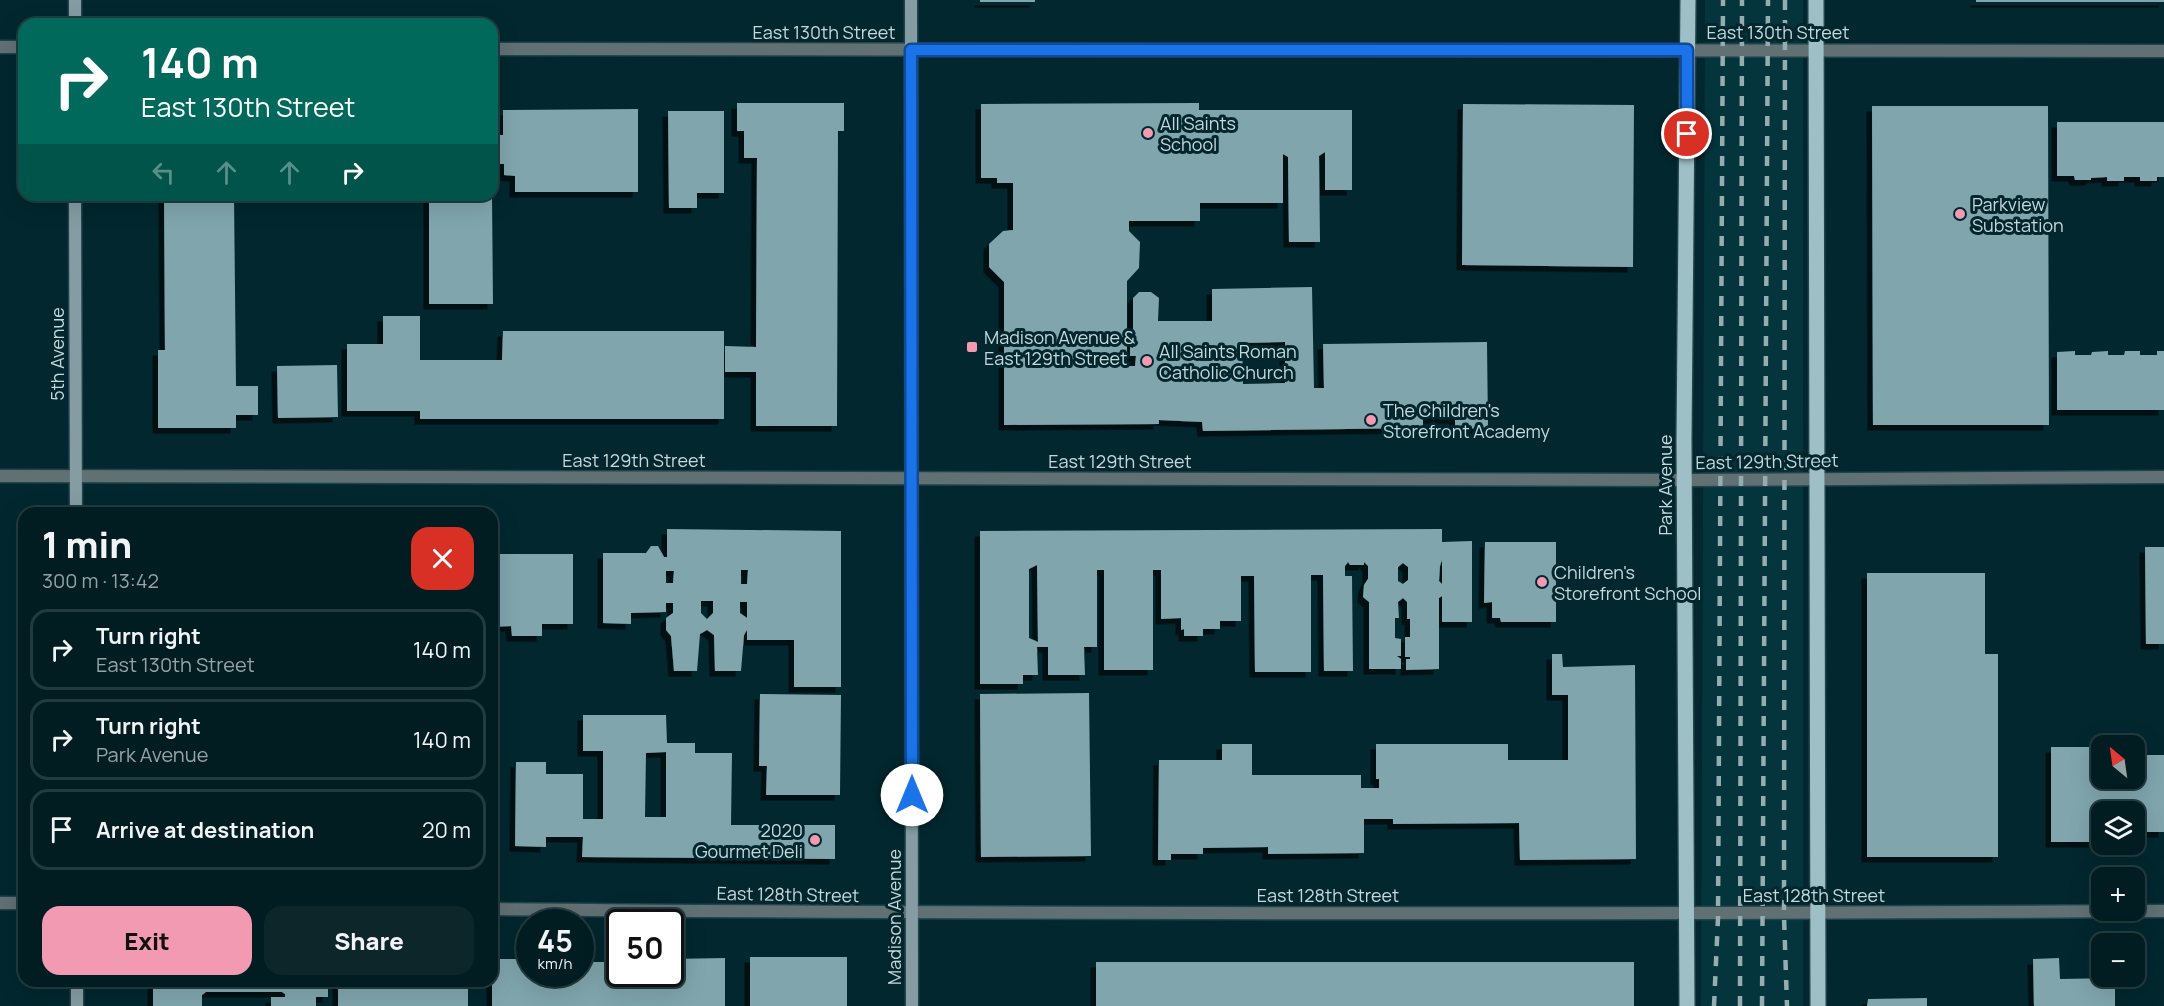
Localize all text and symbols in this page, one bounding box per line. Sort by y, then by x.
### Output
street label: East 130th Street [753,20,895,44]
street label: East 130th Street [1707,20,1849,44]
text: 140 m [141,33,259,91]
icon: right [42,42,120,120]
text: East 130th Street [141,88,355,125]
pin [1661,108,1712,159]
place label: All Saints School [1160,111,1236,156]
icon: arrive [1670,117,1703,150]
marker: All Saints School [1141,126,1155,140]
icon: left [147,156,180,189]
icon: ahead [210,156,243,189]
icon: ahead [273,156,306,189]
icon: right [336,156,369,189]
place label: Parkview Substation [1972,192,2064,237]
marker: Parkview Substation [1953,207,1967,221]
street label: 5th Avenue [45,307,69,401]
place label: Madison Avenue & East 129th Street [984,325,1136,370]
place label: All Saints Roman Catholic Church [1159,339,1297,384]
marker: Madison Avenue & East 129th Street [965,340,979,354]
marker: All Saints Roman Catholic Church [1140,354,1154,368]
place label: The Children's Storefront Academy [1383,398,1550,443]
marker: The Children's Storefront Academy [1364,413,1378,427]
street label: Park Avenue [1653,434,1677,536]
street label: East 129th Street [562,448,706,472]
street label: East 129th Street [1695,448,1839,474]
street label: East 129th Street [1048,449,1192,473]
text: 1 min [42,520,132,569]
button: close [411,527,474,590]
place label: Children's Storefront School [1554,560,1702,605]
text: 300 m · 13:42 [42,567,159,594]
marker: Children's Storefront School [1535,575,1549,589]
text: Turn right [96,621,201,651]
icon: right [45,633,78,666]
text: 140 m [413,635,471,665]
text: East 130th Street [96,651,255,678]
text: Turn right [96,711,201,741]
icon: right [45,723,78,756]
text: 140 m [413,725,471,755]
north arrow [2091,735,2145,789]
map controls [2091,735,2145,987]
text: Park Avenue [96,741,208,768]
position arrow [880,763,944,827]
button: layers [2091,801,2145,855]
icon: arrive [45,813,78,846]
text: Arrive at destination [96,815,314,845]
text: 20 m [422,815,471,845]
place label: 2020 Gourmet Deli [695,818,803,863]
marker: 2020 Gourmet Deli [808,833,822,847]
street label: Madison Avenue [882,849,906,985]
button: + [2091,867,2145,921]
street label: East 128th Street [716,881,860,907]
street label: East 128th Street [1257,883,1399,907]
street label: East 128th Street [1743,883,1885,907]
button: Exit [42,906,252,975]
button: Share [264,906,474,975]
speed limit sign: 50 [606,909,684,987]
text: 45 [537,920,573,961]
button: − [2091,933,2145,987]
text: km/h [538,953,572,974]

